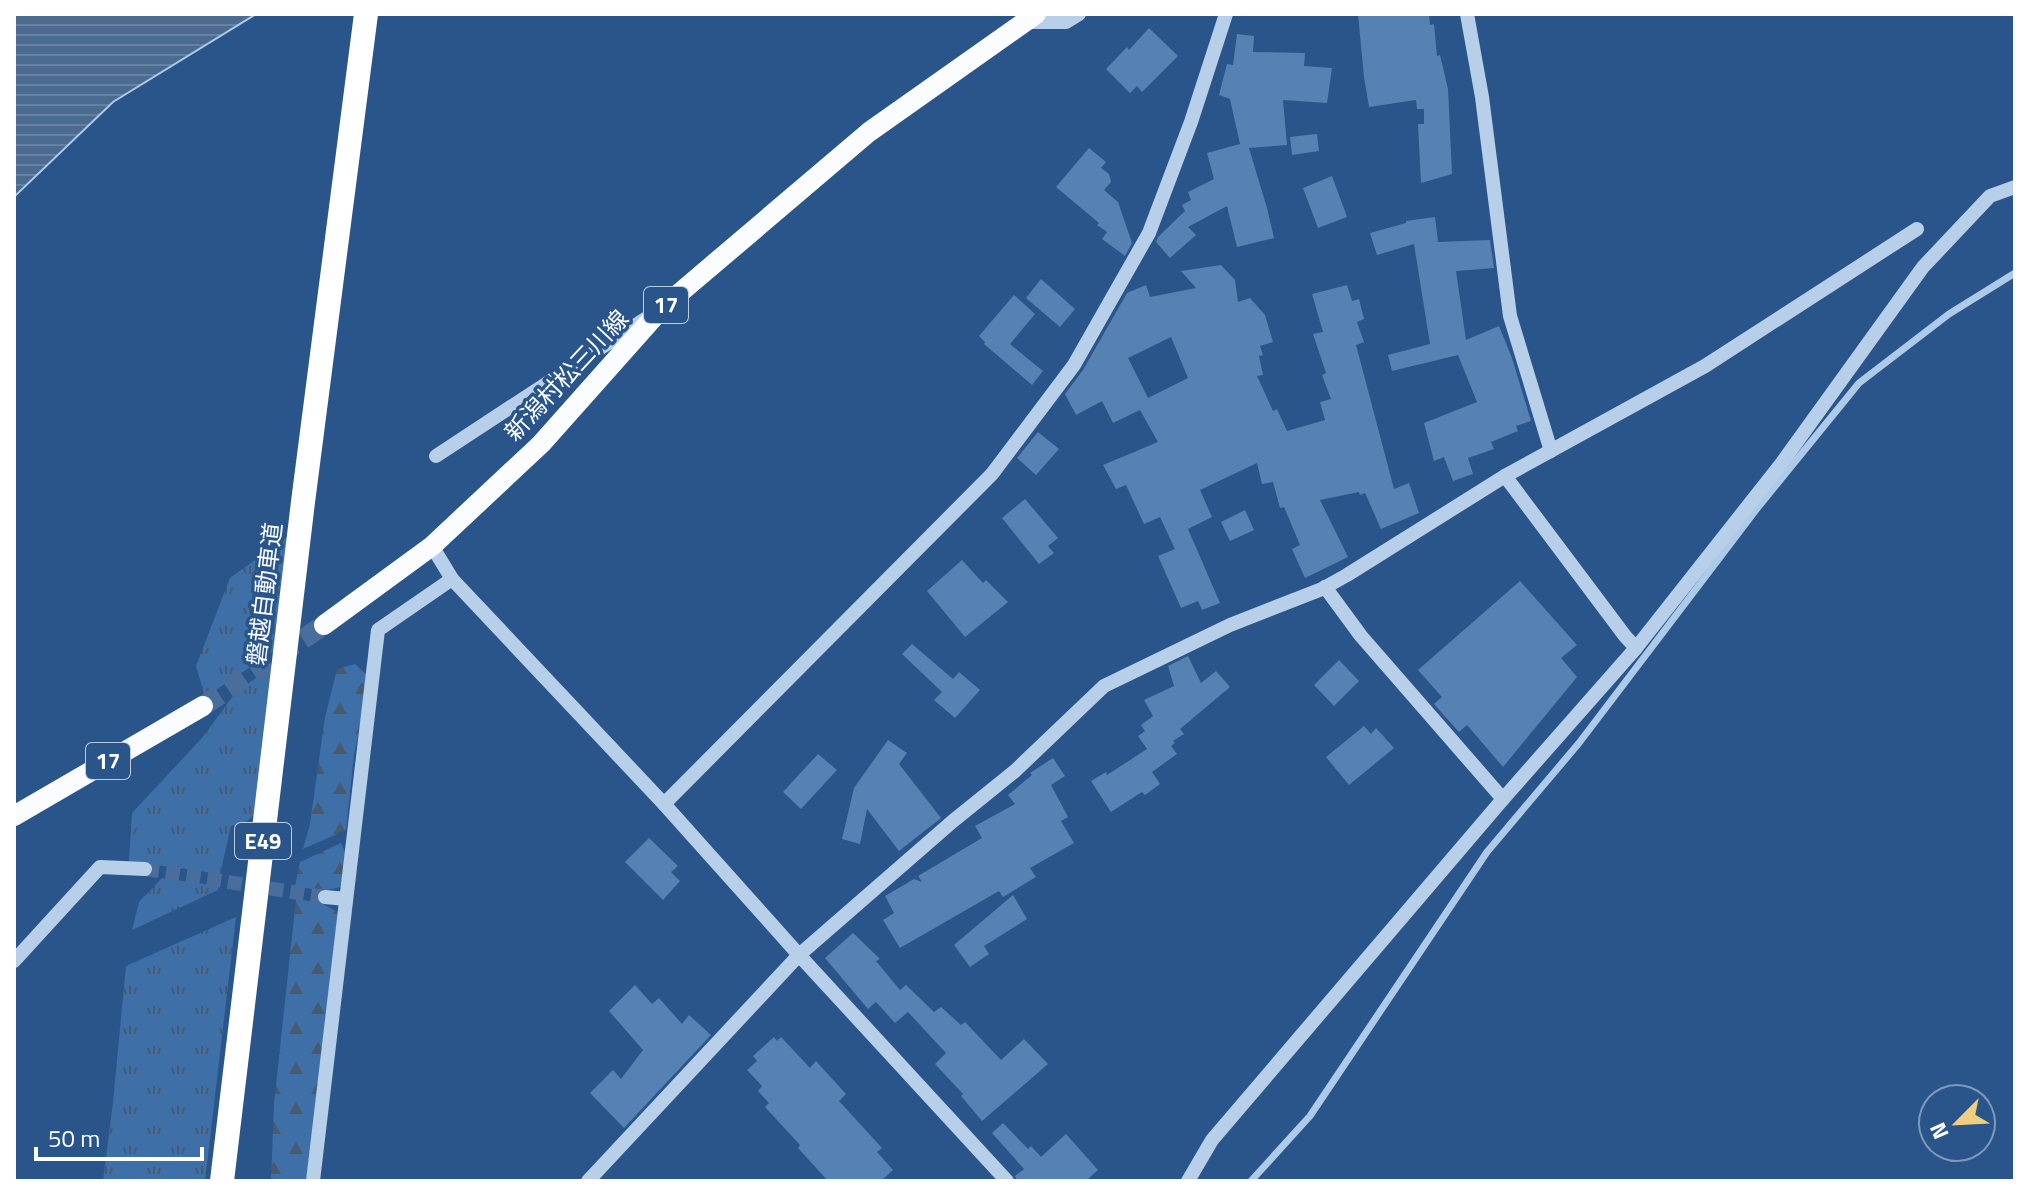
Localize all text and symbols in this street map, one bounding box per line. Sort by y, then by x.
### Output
road number: 17 [644,287,688,323]
street label: 新潟村松三川線 [496,301,636,449]
street label: 磐越自動車道 [237,520,291,668]
road number: 17 [86,743,130,779]
road number: E49 [235,823,291,859]
north arrow [1917,1083,1997,1163]
scale bar [36,1111,202,1161]
text: N [1920,1117,1957,1145]
text: 50 m [48,1120,100,1156]

